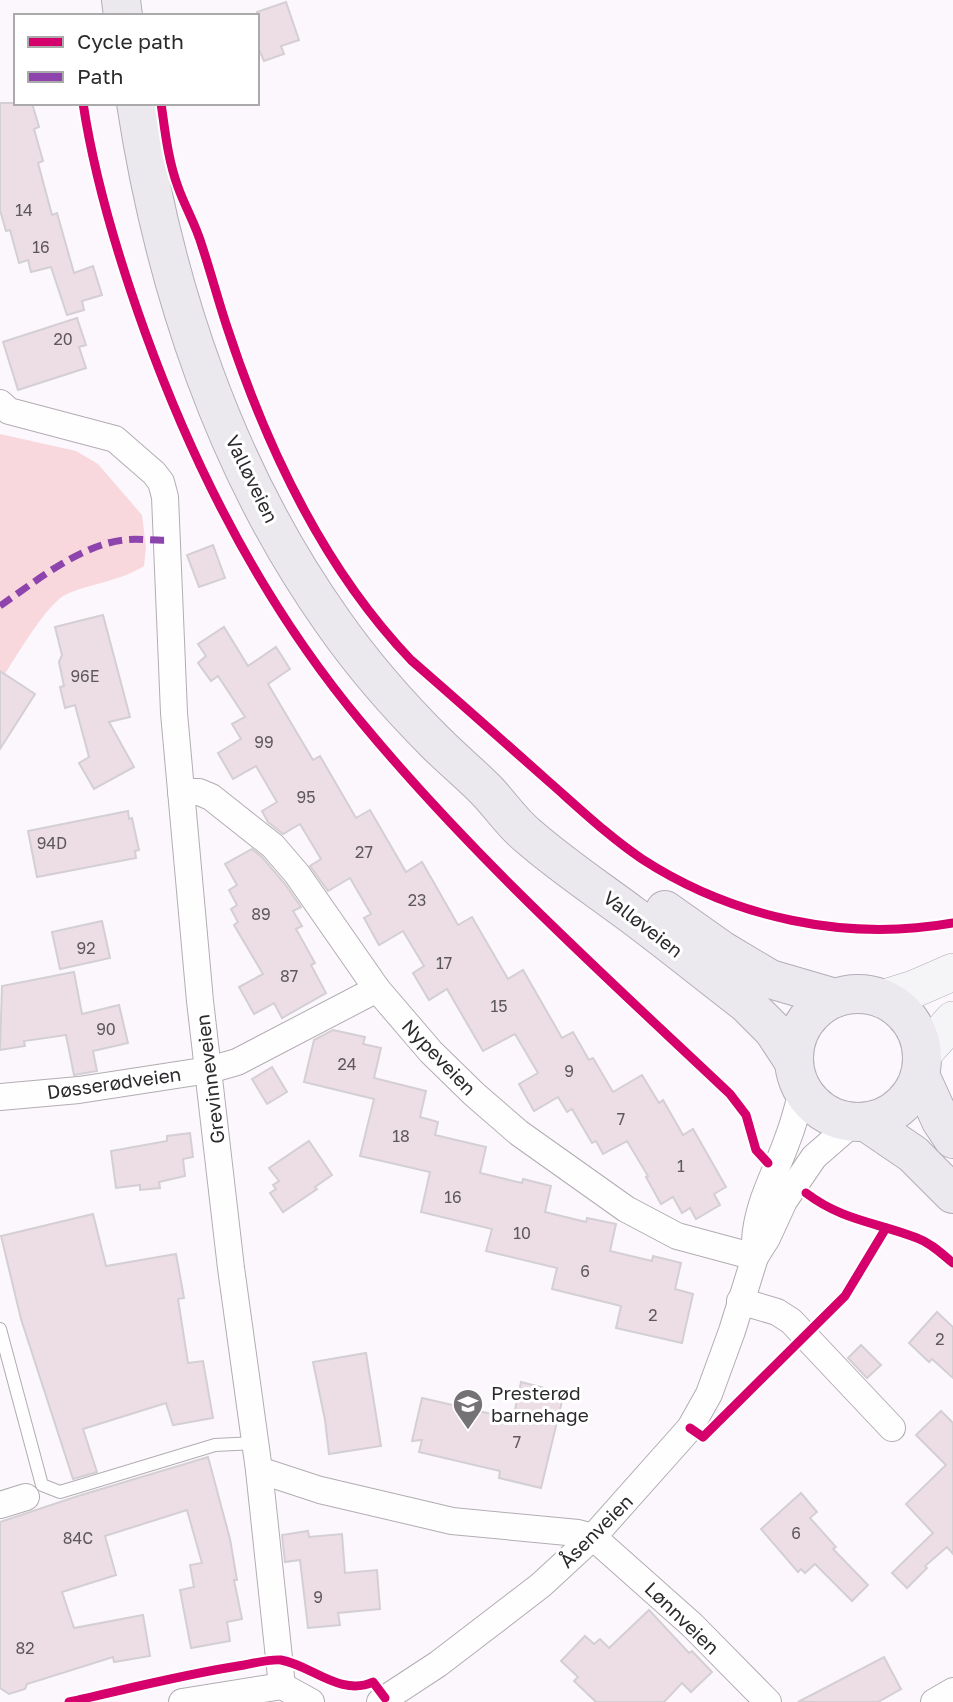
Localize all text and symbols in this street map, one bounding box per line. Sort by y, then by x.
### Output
legend [14,14,259,105]
text: Cycle path [77,28,184,54]
text: Path [77,63,124,89]
house number: 14 [15,200,33,220]
house number: 16 [32,237,50,257]
house number: 20 [53,329,73,349]
street label: Valløveien [221,431,284,526]
house number: 96E [70,666,100,686]
house number: 99 [254,732,274,752]
house number: 95 [297,787,315,807]
house number: 94D [37,833,67,853]
house number: 27 [355,842,373,862]
street label: Valløveien [599,885,688,962]
house number: 23 [408,890,426,910]
house number: 89 [251,904,271,924]
house number: 92 [77,938,95,958]
house number: 17 [436,953,452,973]
house number: 87 [280,966,298,986]
house number: 15 [490,996,508,1016]
street label: Grevinneveien [190,1013,229,1145]
street label: Nypeveien [398,1014,481,1099]
house number: 90 [96,1019,116,1039]
house number: 24 [337,1054,357,1074]
house number: 9 [564,1061,574,1081]
street label: Døsserødveien [45,1062,182,1103]
house number: 7 [617,1109,625,1129]
house number: 18 [392,1126,410,1146]
house number: 1 [677,1156,685,1176]
house number: 16 [444,1187,462,1207]
house number: 10 [513,1223,531,1243]
house number: 6 [580,1261,590,1281]
house number: 2 [648,1305,658,1325]
house number: 2 [935,1329,945,1349]
place label: Presterød barnehage [491,1381,589,1426]
school or university icon: Presterød barnehage [451,1387,485,1431]
house number: 7 [513,1432,521,1452]
street label: Åsenveien [554,1489,637,1572]
house number: 6 [791,1523,801,1543]
house number: 84C [63,1528,93,1548]
street label: Lønnveien [640,1577,724,1659]
house number: 9 [313,1587,323,1607]
house number: 82 [15,1638,35,1658]

